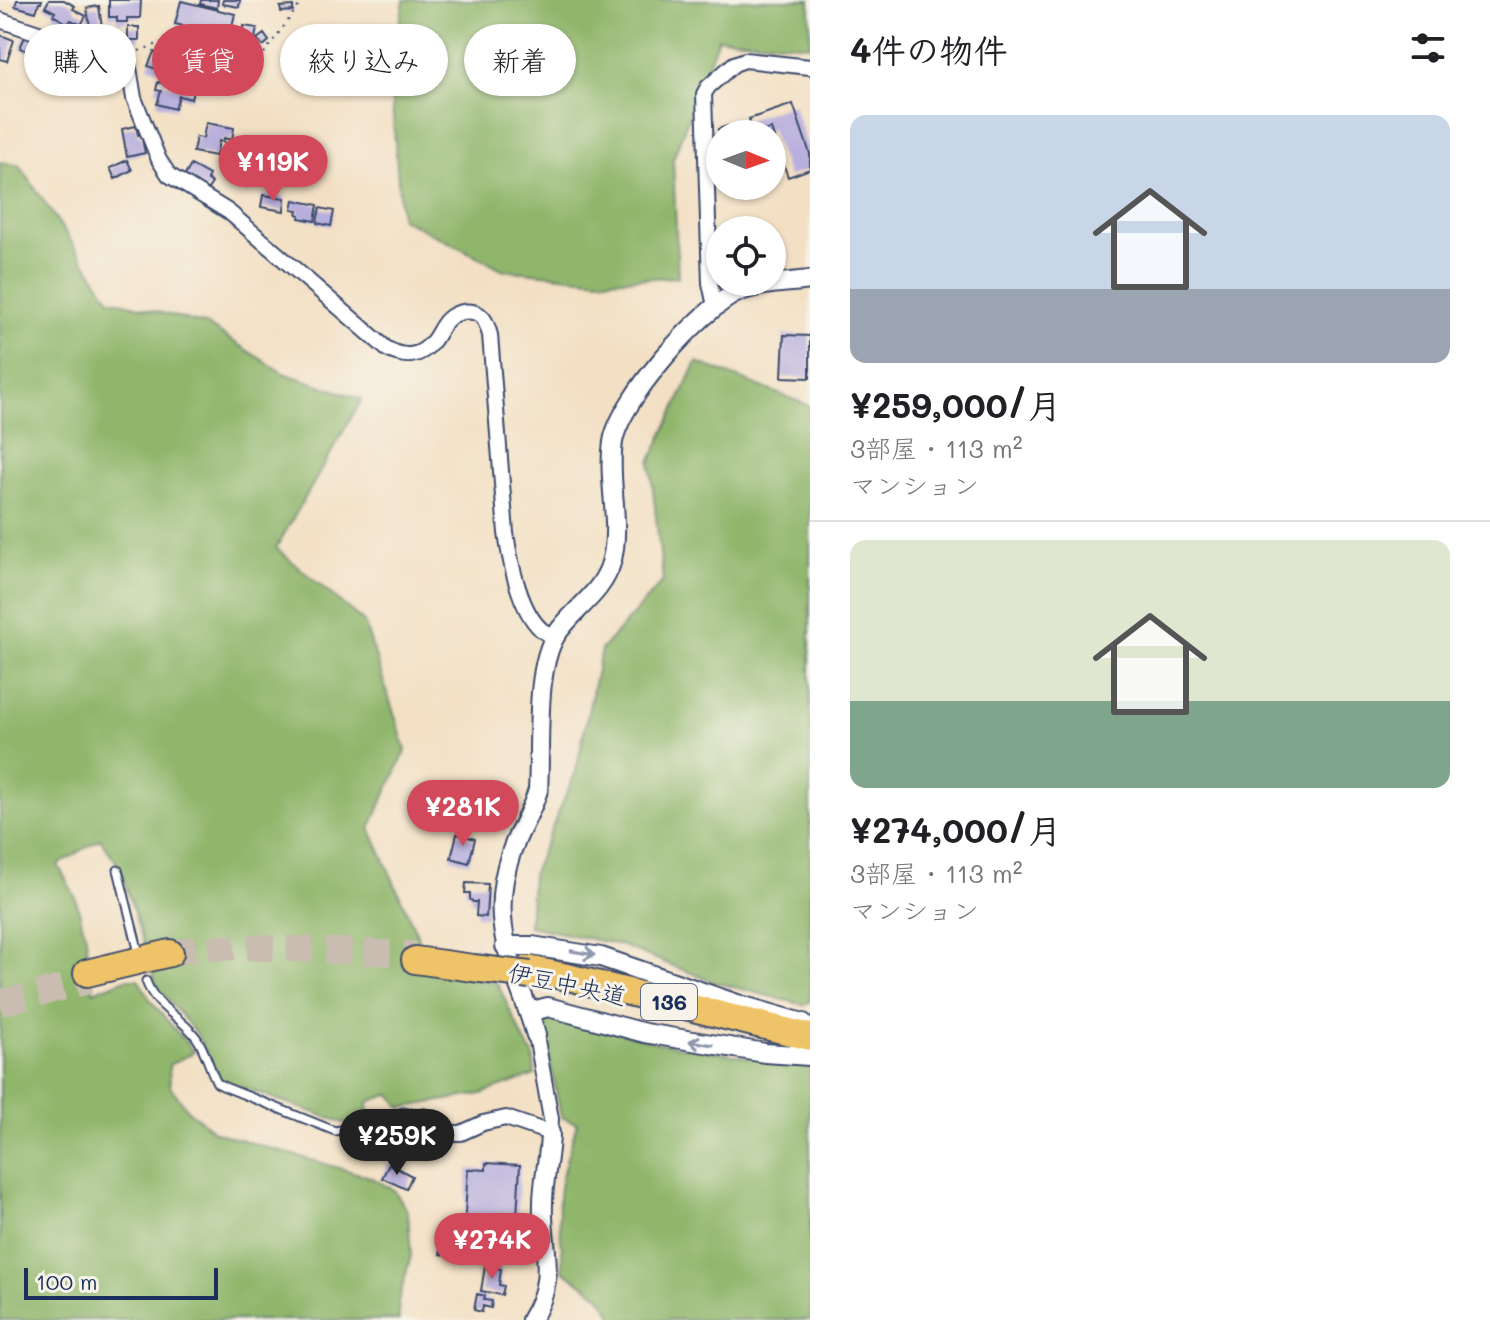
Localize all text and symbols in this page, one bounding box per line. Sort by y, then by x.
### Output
chip: 購入 [24,24,136,96]
chip: 賃貸 [152,24,264,96]
chip: 絞り込み [280,24,448,96]
chip: 新着 [464,24,576,96]
icon: filters [1406,26,1450,70]
text: 4件の物件 [850,27,1008,72]
north arrow [706,120,786,200]
map controls [706,120,786,296]
pin: ¥119K [217,135,329,203]
text: ¥119K [237,144,309,178]
icon: home [1078,167,1222,311]
button: locate [706,216,786,296]
text: ¥259,000/月 [850,382,1061,427]
text: 3部屋 · 113 m² [850,431,1023,465]
text: マンション [850,468,979,502]
icon: home [1078,592,1222,736]
pin: ¥281K [407,780,519,848]
text: ¥281K [425,789,501,823]
text: ¥274,000/月 [850,807,1062,852]
text: 3部屋 · 113 m² [850,856,1023,890]
text: マンション [850,893,979,927]
one-way arrow [569,947,595,962]
street label: 伊豆中央道 [505,956,629,1011]
road number: 136 [641,984,697,1020]
one-way arrow [689,1035,715,1050]
pin: ¥259K [341,1109,453,1177]
text: ¥259K [357,1118,437,1152]
pin: ¥274K [436,1213,548,1281]
text: ¥274K [452,1222,532,1256]
scale bar [24,1264,218,1300]
text: 100 m [36,1267,98,1296]

